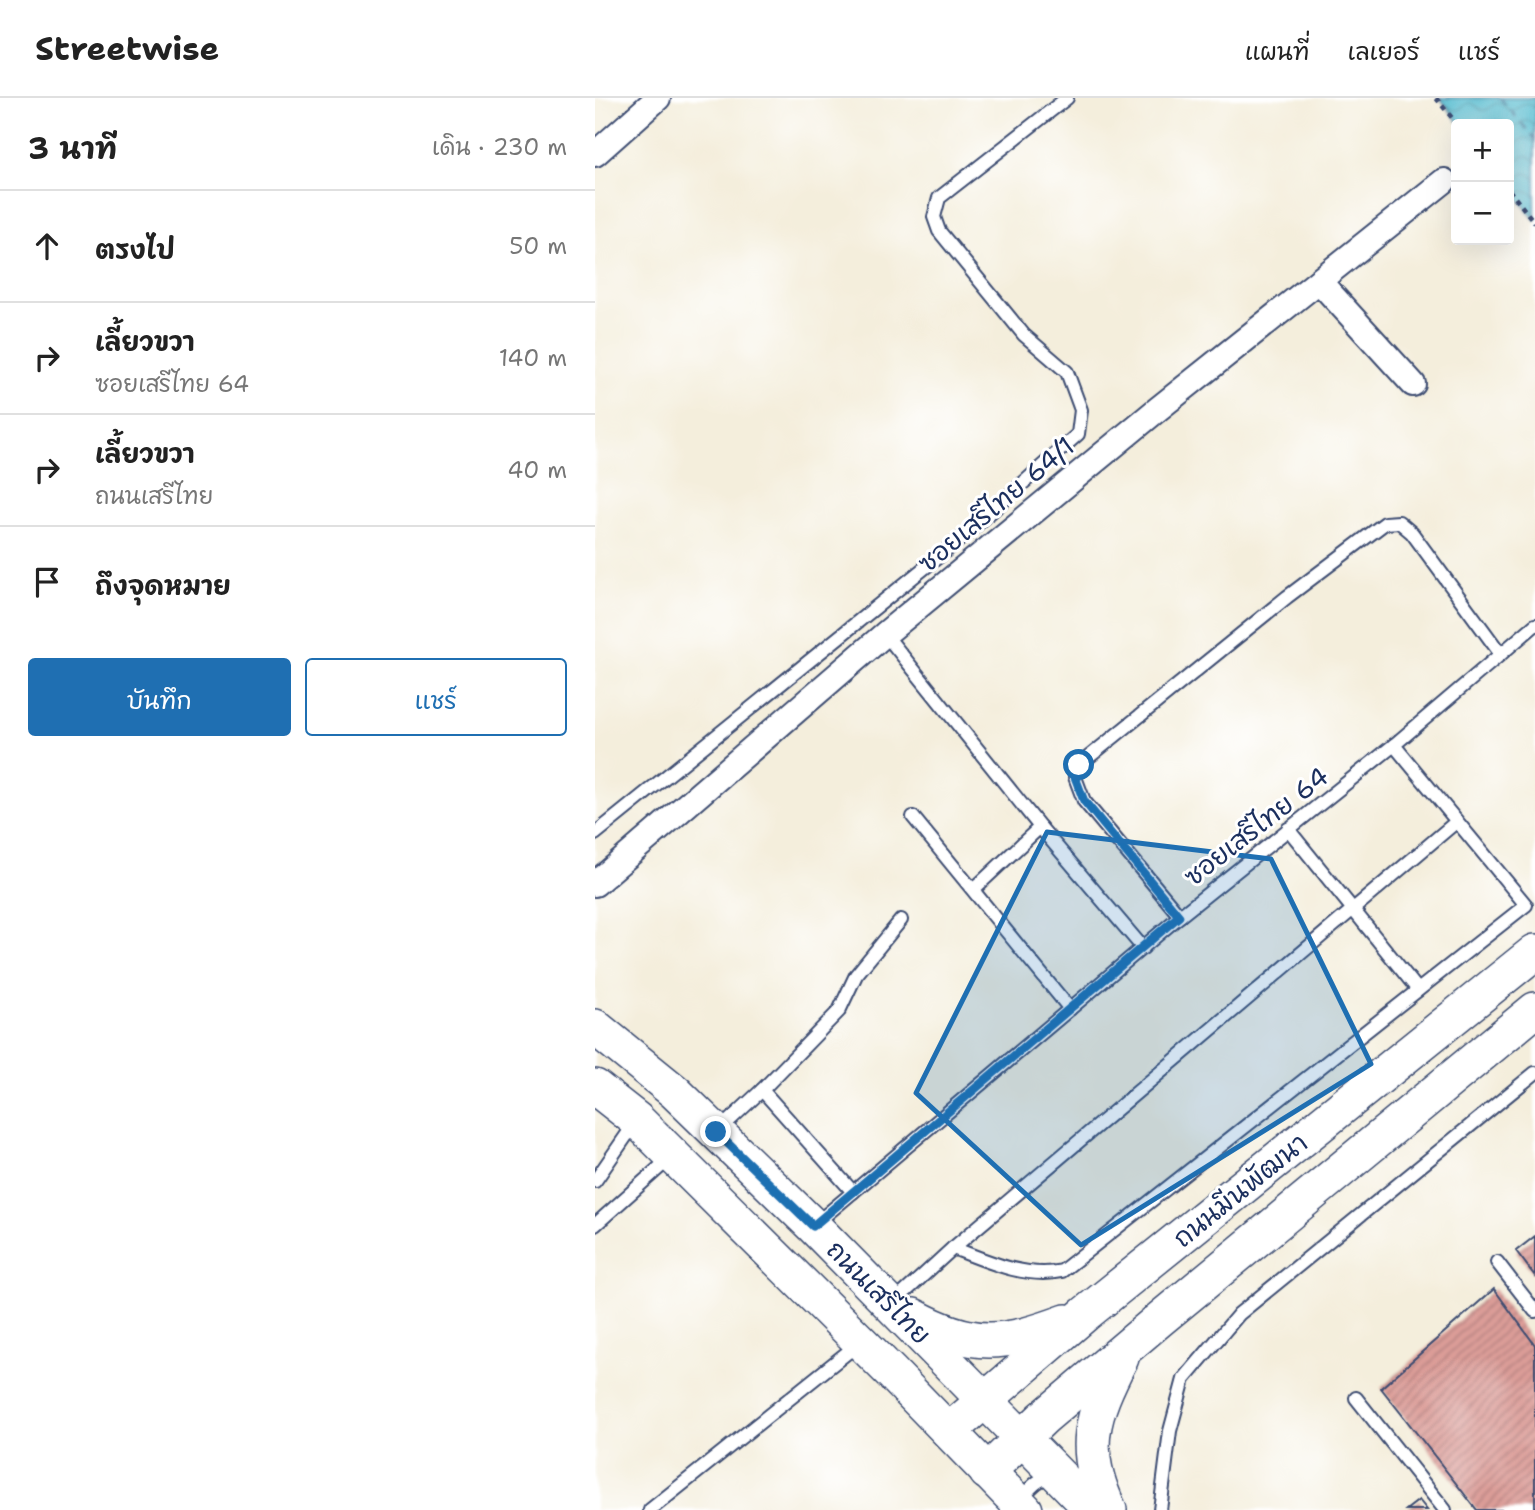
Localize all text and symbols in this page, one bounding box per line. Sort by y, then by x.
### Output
text: Streetwise [35,26,219,71]
text: แผนที่ [1245,36,1310,68]
text: เลเยอร์ [1348,36,1420,68]
text: แชร์ [1458,36,1500,68]
map controls [1451,119,1514,245]
button: + [1451,119,1514,182]
text: 3 นาที [28,128,117,169]
text: เดิน · 230 m [432,132,567,162]
button: − [1451,182,1514,245]
icon: ahead [28,227,66,265]
text: 50 m [509,231,567,261]
text: ตรงไป [95,232,175,267]
text: เลี้ยวขวา [95,324,195,359]
icon: right [28,339,66,377]
text: 140 m [499,343,567,373]
text: ซอยเสรีไทย 64 [95,369,249,399]
street label: ซอยเสรีไทย 64/1 [910,428,1082,580]
text: เลี้ยวขวา [95,436,195,471]
icon: right [28,451,66,489]
text: 40 m [507,455,567,485]
text: ถนนเสรีไทย [95,481,214,511]
icon: arrive [28,563,66,601]
text: ถึงจุดหมาย [95,568,231,603]
button: บันทึก [28,658,291,736]
button: แชร์ [305,658,567,736]
route start [1063,749,1094,780]
street label: ซอยเสรีไทย 64 [1177,759,1335,893]
route end [700,1116,731,1147]
street label: ถนนมีนพัฒนา [1165,1125,1315,1255]
street label: ถนนเสรีไทย [819,1232,939,1352]

